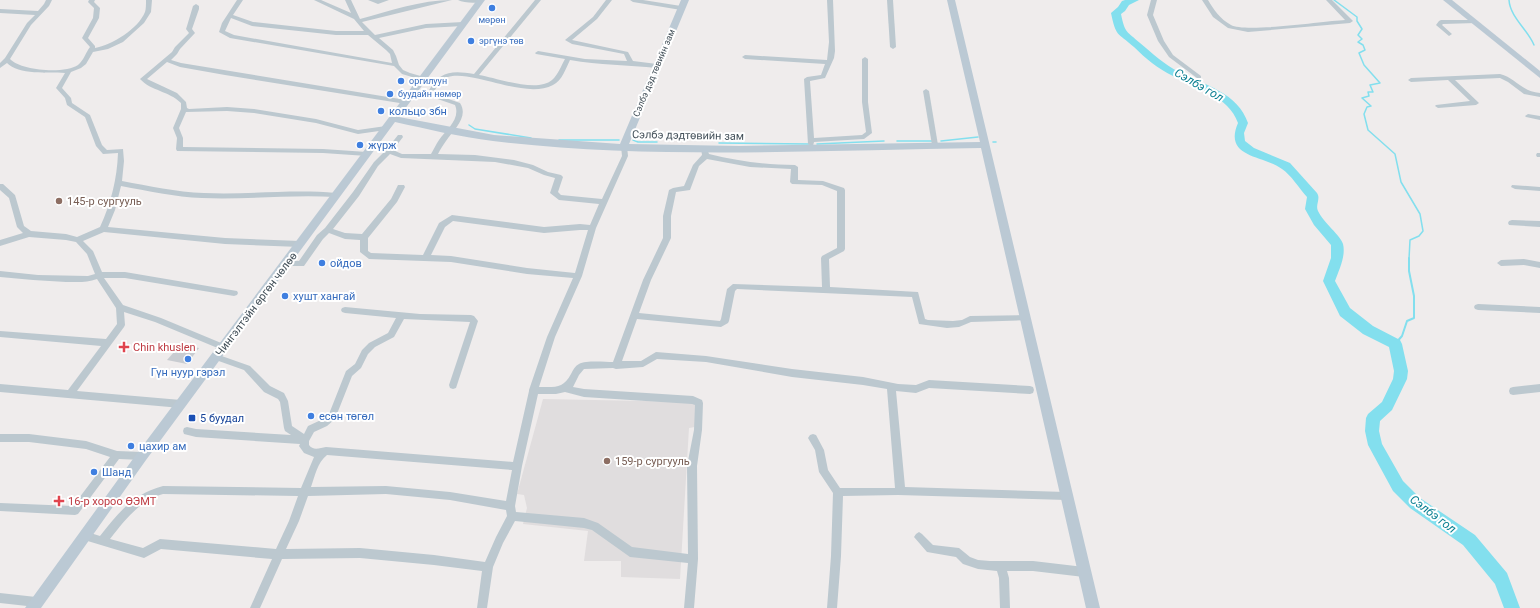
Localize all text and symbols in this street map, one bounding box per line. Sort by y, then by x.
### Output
marker: мөрөн [487,3,497,13]
place label: мөрөн [478,15,506,25]
street label: Сэлбэ дэд төвийн зам [631,28,677,118]
marker: эргүнэ төв [466,36,476,46]
place label: эргүнэ төв [479,36,524,46]
water label: Сэлбэ гол [1172,65,1226,105]
marker: оргилуун [396,76,406,86]
place label: оргилуун [409,76,447,86]
marker: буудайн нөмөр [385,89,395,99]
place label: буудайн нөмөр [398,89,461,99]
place label: кольцо збн [389,105,447,118]
marker: кольцо збн [376,106,386,116]
street label: Сэлбэ дэдтөвийн зам [632,128,744,143]
place label: жүрж [368,139,397,152]
marker: жүрж [355,140,365,150]
place label: 145-р сургууль [67,195,142,208]
marker: 145-р сургууль [54,196,64,206]
street label: Чингэлтэйн өргөн чөлөө [213,250,300,359]
place label: ойдов [330,257,362,270]
marker: ойдов [317,258,327,268]
place label: хушт хангай [293,290,355,303]
marker: хушт хангай [280,291,290,301]
marker: Chin khuslen [118,341,130,353]
place label: Chin khuslen [133,341,196,354]
marker: Гүн нуур гэрэл [183,354,193,364]
place label: Гүн нуур гэрэл [151,366,225,379]
place label: есөн төгөл [319,410,374,423]
marker: есөн төгөл [306,411,316,421]
place label: 5 буудал [200,412,244,425]
marker: 5 буудал [187,413,197,423]
place label: цахир ам [139,440,186,453]
marker: цахир ам [126,441,136,451]
place label: 159-р сургууль [615,455,690,468]
marker: 159-р сургууль [602,456,612,466]
place label: Шанд [102,466,132,479]
marker: Шанд [89,467,99,477]
water label: Сэлбэ гол [1407,492,1459,536]
marker: 16-р хороо ӨЭМТ [53,495,65,507]
place label: 16-р хороо ӨЭМТ [68,495,157,508]

